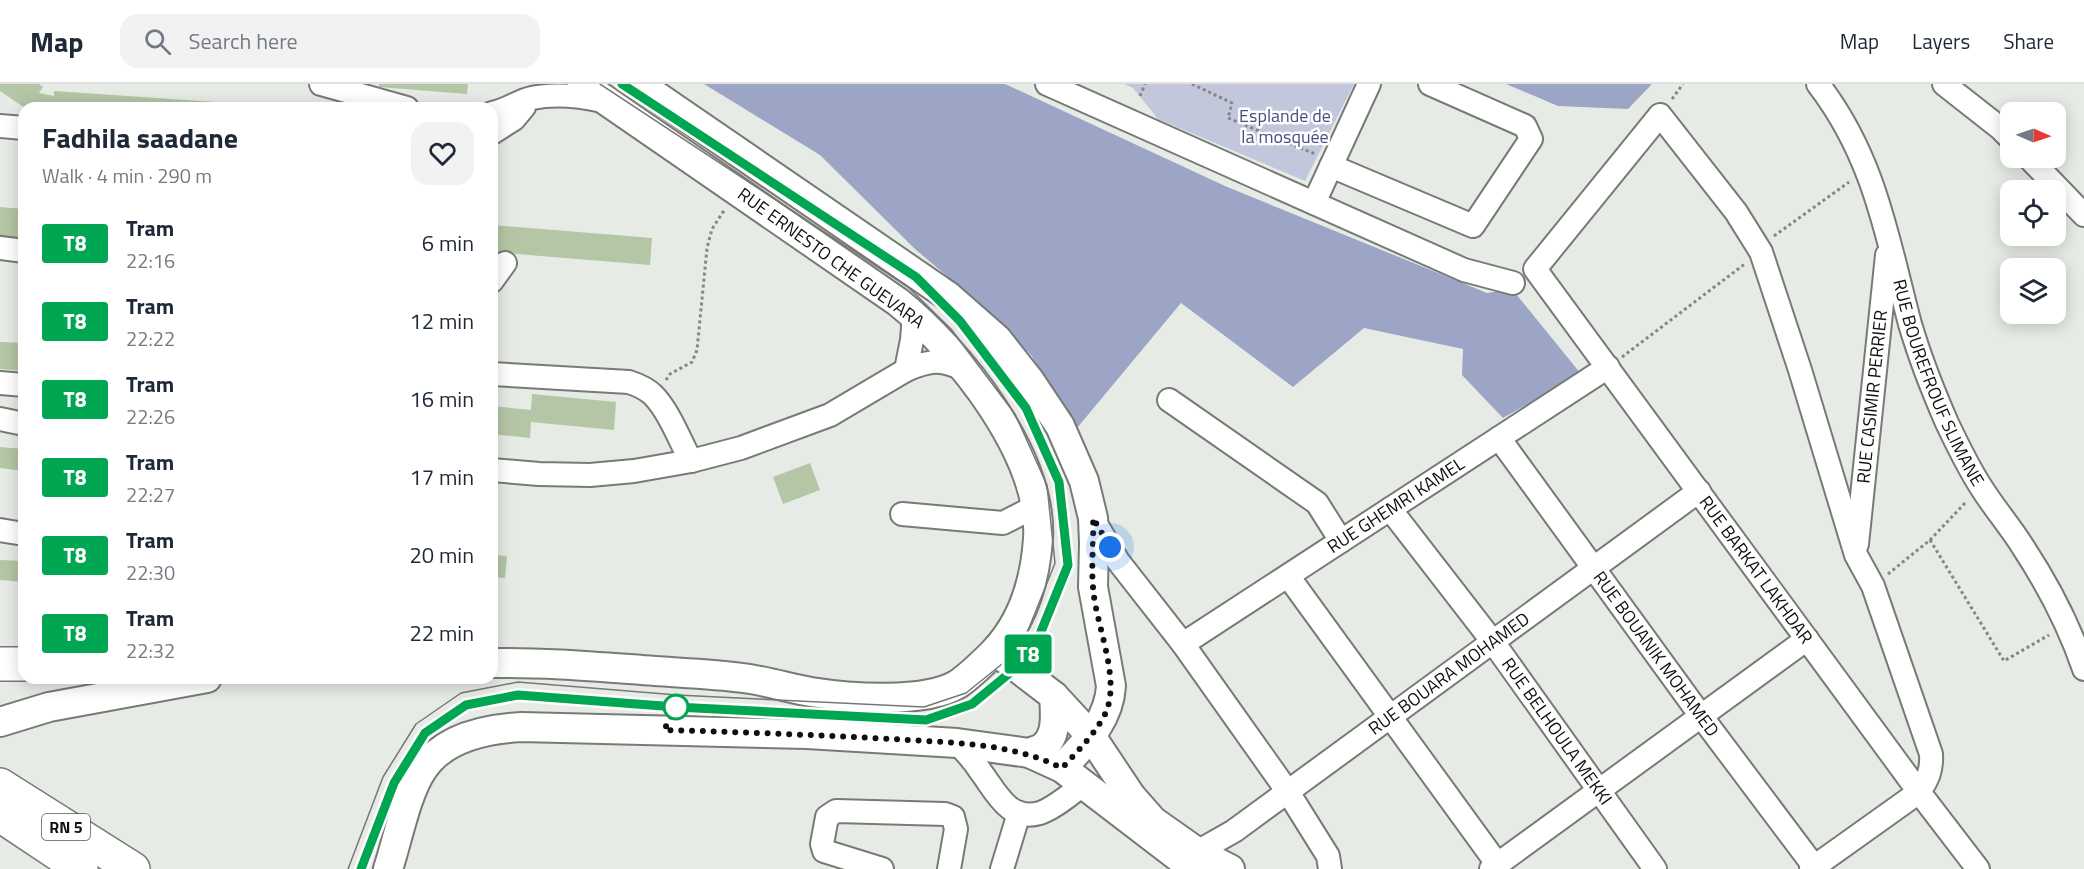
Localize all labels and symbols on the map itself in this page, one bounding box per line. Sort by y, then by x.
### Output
park label: Esplande de la mosquée [1239,102,1331,150]
north arrow [2000,102,2066,168]
street label: RUE ERNESTO CHE GUEVARA [732,180,931,335]
street label: RUE BOUREFROUF SLIMANE [1886,276,1991,491]
street label: RUE CASIMIR PERRIER [1849,309,1894,485]
street label: RUE GHEMRI KAMEL [1321,450,1470,560]
street label: RUE BARKAT LAKHDAR [1693,490,1820,649]
your location [1095,532,1125,562]
street label: RUE BOUANIK MOHAMED [1587,565,1726,742]
street label: RUE BOUARA MOHAMED [1362,605,1535,742]
line badge: T8 [1001,634,1055,674]
street label: RUE BELHOULA MEKKI [1495,652,1619,810]
unlabelled marker [663,694,689,720]
road number: RN 5 [42,814,90,840]

